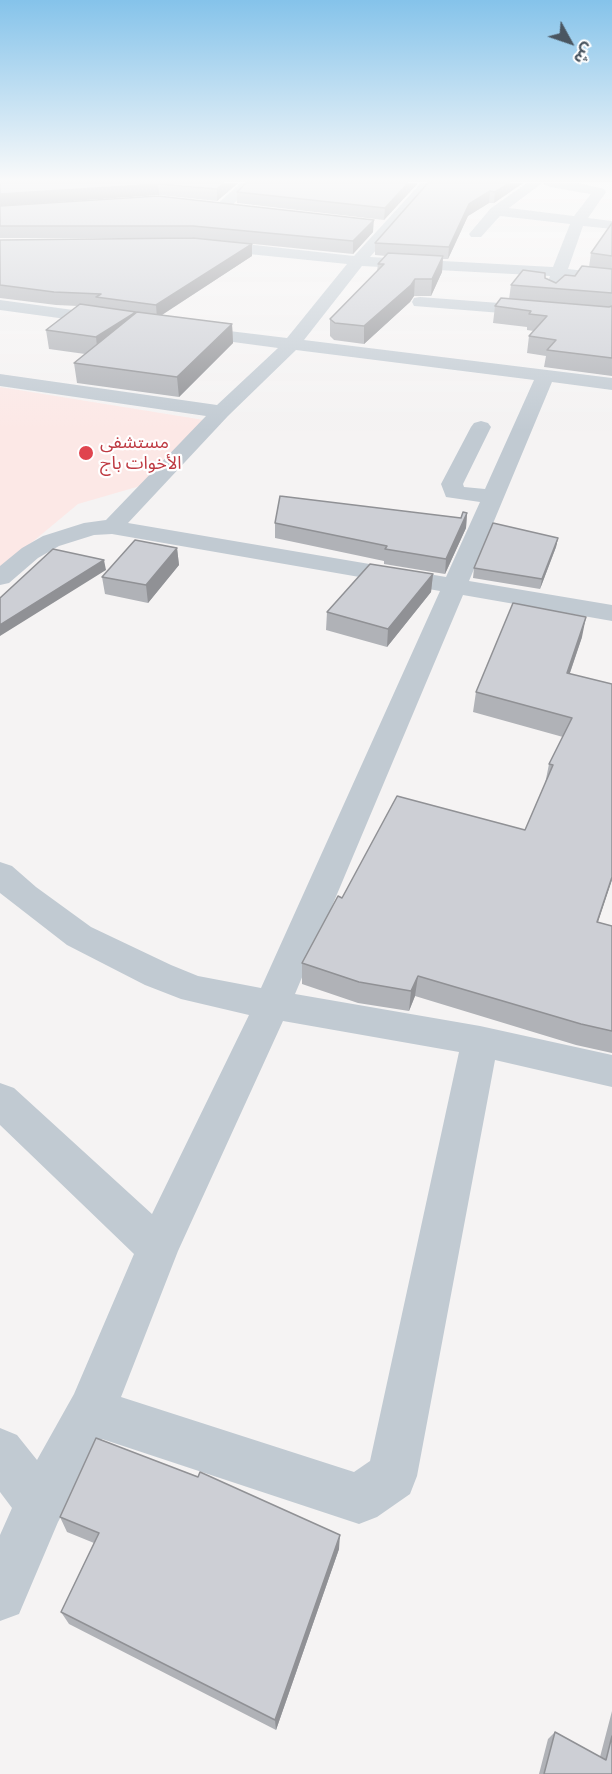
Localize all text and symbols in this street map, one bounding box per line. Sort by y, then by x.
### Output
north arrow [540,12,600,72]
text: ش [570,39,598,68]
place label: مستشفى الأخوات باج [100,432,182,474]
marker: مستشفى الأخوات باج [77,444,95,462]

